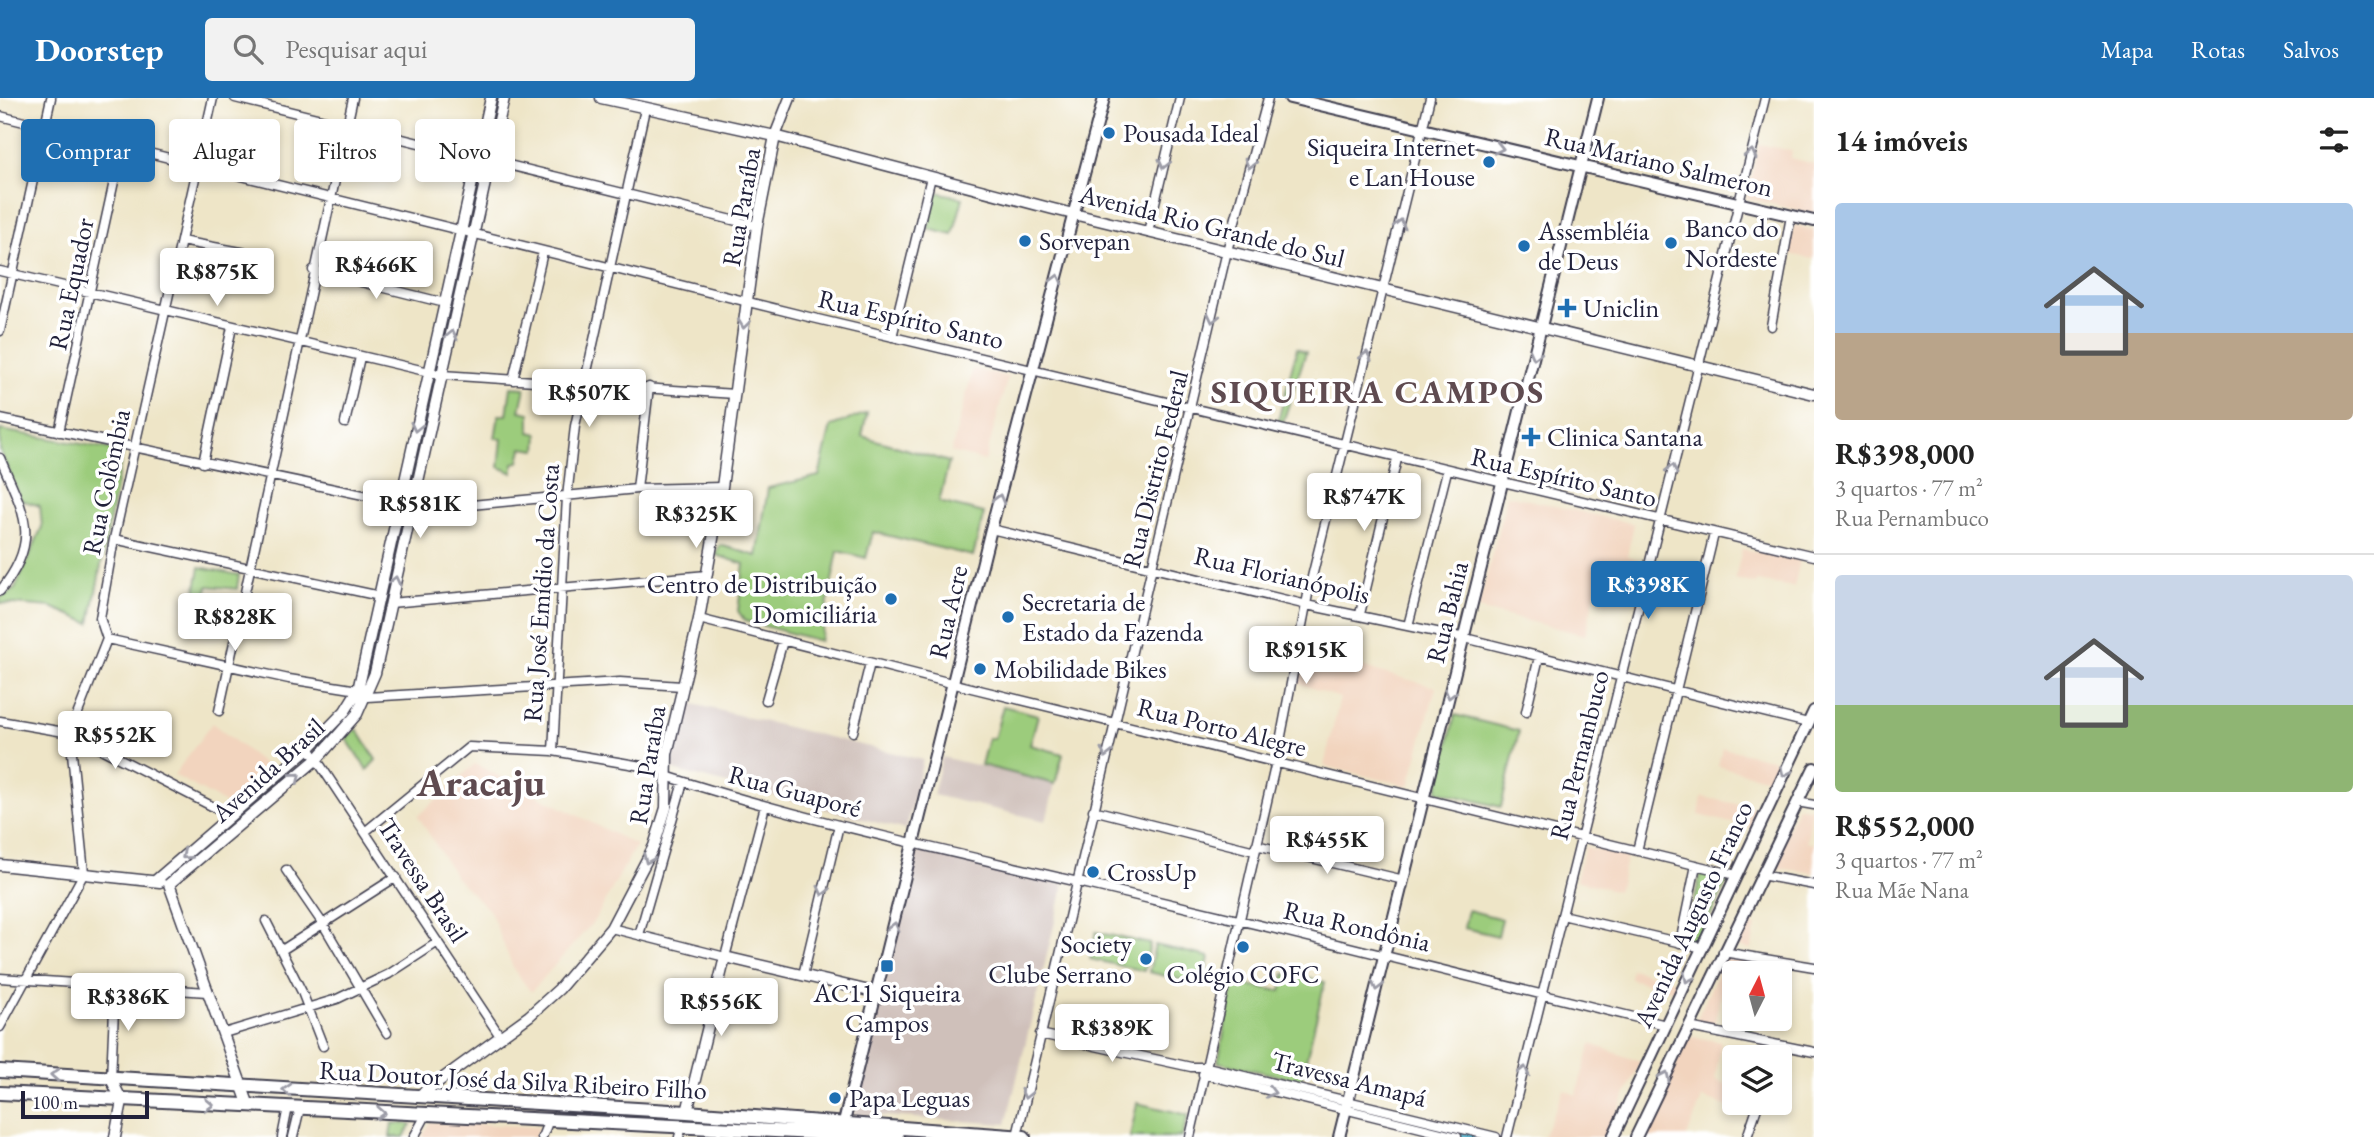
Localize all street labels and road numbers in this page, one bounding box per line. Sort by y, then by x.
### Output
street label: Rua Mariano Salmeron [1542,119,1776,205]
street label: Rua Paraíba [714,144,768,269]
street label: Avenida Rio Grande do Sul [1075,176,1348,275]
street label: Rua Equador [40,215,102,353]
street label: Rua Espírito Santo [815,281,1007,357]
street label: Rua Distrito Federal [1114,367,1196,571]
street label: Rua Colômbia [74,405,138,558]
street label: Rua Espírito Santo [1468,439,1660,515]
street label: Rua José Emídio da Costa [515,462,567,723]
street label: Rua Florianópolis [1191,538,1373,612]
street label: Rua Bahia [1418,557,1476,666]
street label: Rua Acre [921,562,975,662]
street label: Rua Pernambuco [1541,666,1617,844]
street label: Rua Porto Alegre [1134,690,1310,764]
street label: Rua Paraíba [621,703,673,827]
street label: Avenida Brasil [203,710,332,831]
street label: Rua Guaporé [725,757,865,825]
street label: Avenida Augusto Franco [1625,795,1760,1034]
street label: Travessa Brasil [370,811,476,949]
street label: Rua Rondônia [1280,893,1434,960]
street label: Travessa Amapá [1268,1043,1431,1115]
street label: Rua Doutor José da Silva Ribeiro Filho [318,1053,708,1107]

